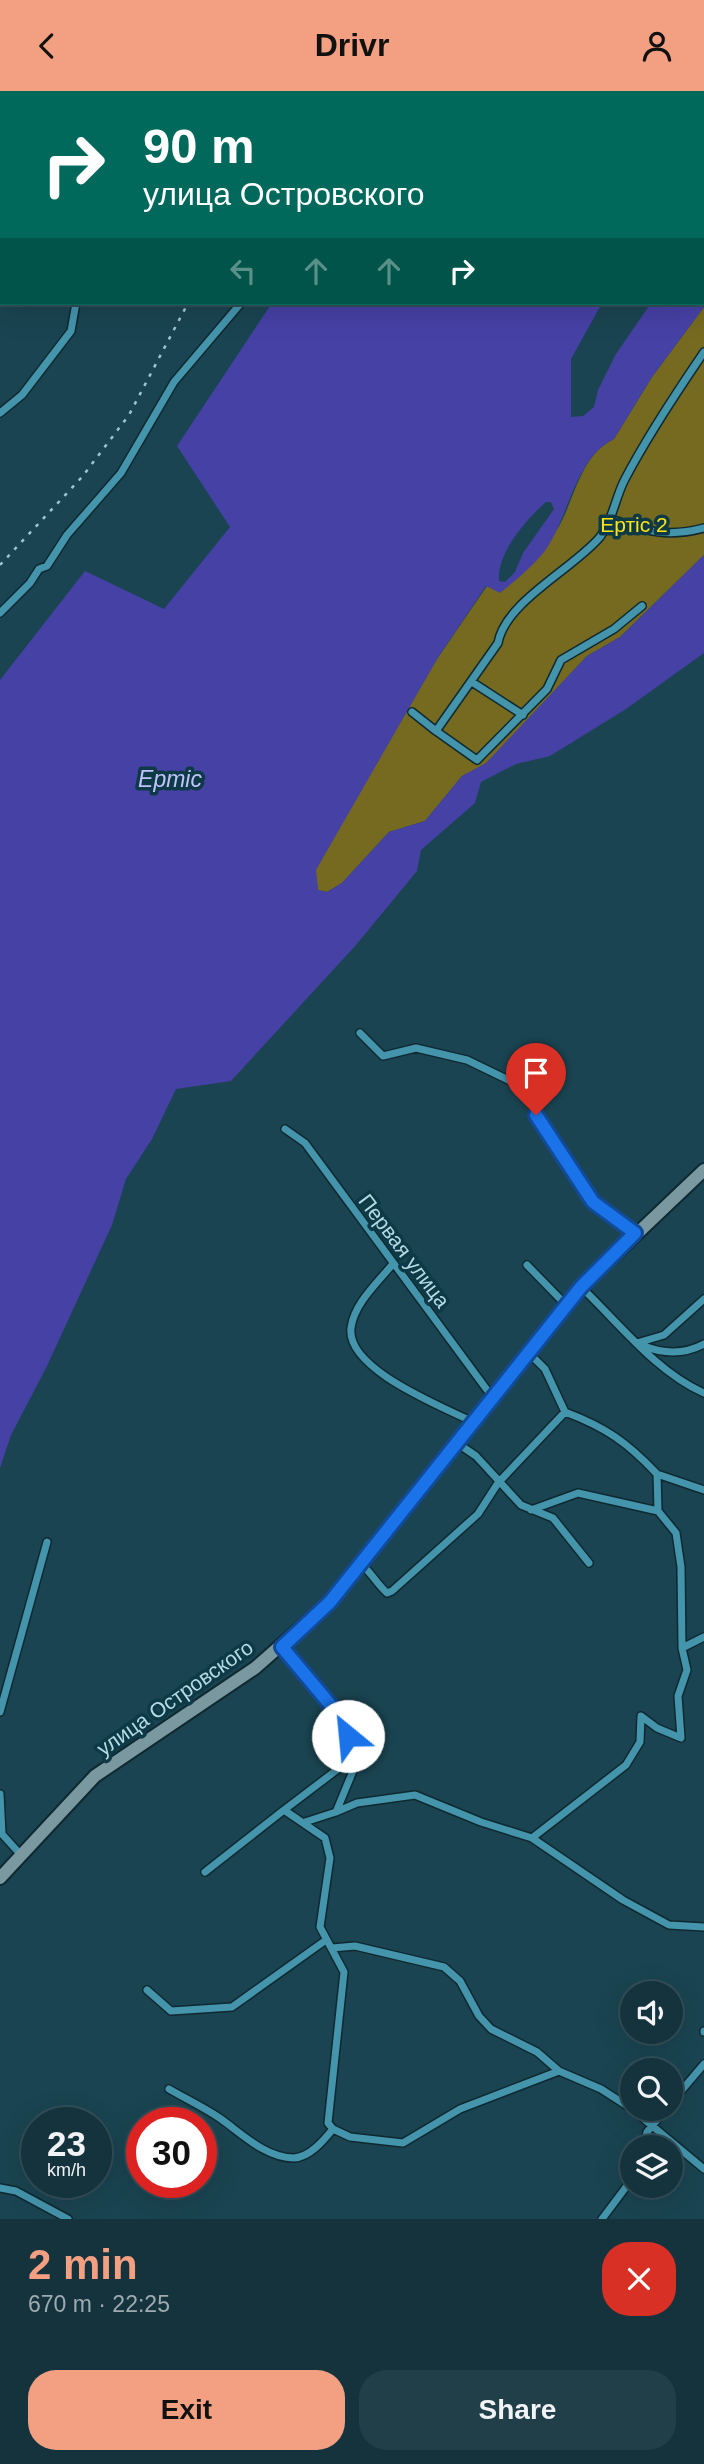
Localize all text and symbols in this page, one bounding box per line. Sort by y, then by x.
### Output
icon: back [28,27,66,65]
text: Drivr [315,27,389,63]
icon: person [638,27,676,65]
icon: right [28,119,119,210]
text: 90 m [143,119,255,173]
text: улица Островского [143,176,425,212]
icon: left [224,252,262,290]
icon: ahead [297,252,335,290]
icon: ahead [370,252,408,290]
icon: right [443,252,481,290]
park label: Ертіс 2 [600,513,668,536]
water label: Ертіс [138,766,202,792]
pin [506,1043,566,1115]
icon: arrive [517,1054,555,1092]
street label: Первая улица [354,1189,455,1312]
street label: улица Островского [92,1635,257,1760]
position arrow [311,1699,385,1773]
map controls [620,1981,683,2198]
button: sound [620,1981,683,2044]
button: search [620,2058,683,2121]
speed limit sign: 30 [126,2107,217,2198]
text: 23 [47,2124,86,2163]
button: layers [620,2135,683,2198]
text: km/h [47,2160,86,2180]
text: 2 min [28,2241,138,2288]
button: close [602,2242,676,2316]
text: 670 m · 22:25 [28,2291,170,2317]
button: Exit [28,2370,345,2450]
button: Share [359,2370,676,2450]

